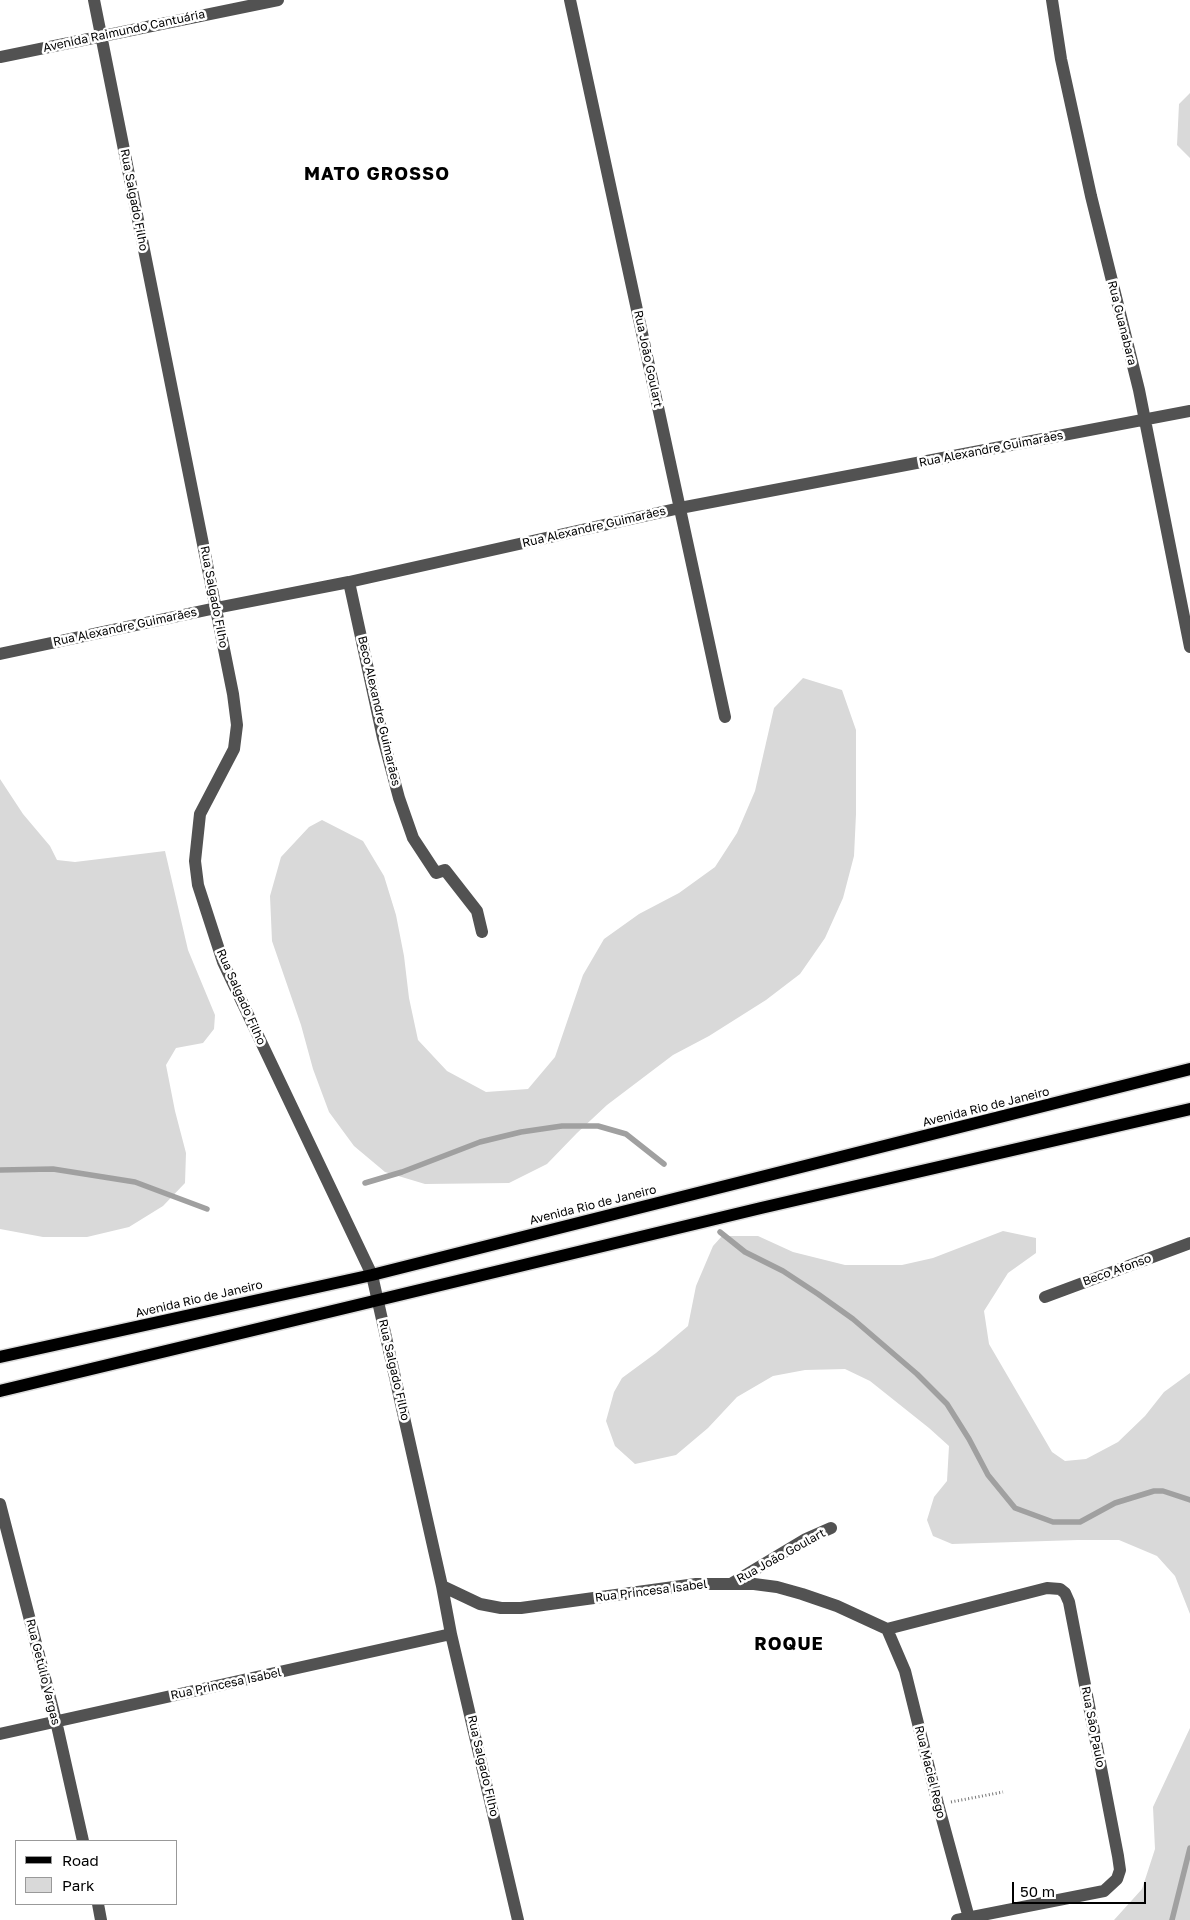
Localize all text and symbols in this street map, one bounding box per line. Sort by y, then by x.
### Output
street label: Avenida Raimundo Cantuária [42,7,206,55]
street label: Rua Salgado Filho [117,148,151,252]
district label: MATO GROSSO [303,163,451,185]
street label: Rua Guanabara [1104,279,1140,367]
street label: Rua João Goulart [631,309,665,409]
street label: Rua Alexandre Guimarães [918,428,1064,470]
street label: Rua Alexandre Guimarães [521,503,667,551]
street label: Rua Salgado Filho [197,545,231,649]
street label: Rua Alexandre Guimarães [52,605,198,649]
street label: Beco Alexandre Guimarães [355,635,403,787]
street label: Rua Salgado Filho [213,947,269,1047]
street label: Avenida Rio de Janeiro [921,1084,1051,1130]
street label: Avenida Rio de Janeiro [528,1182,658,1228]
street label: Beco Afonso [1081,1251,1153,1289]
street label: Avenida Rio de Janeiro [134,1277,264,1321]
street label: Rua Salgado Filho [375,1318,413,1422]
street label: Rua João Goulart [734,1526,828,1586]
street label: Rua Princesa Isabel [594,1577,708,1605]
street label: Rua Getúlio Vargas [23,1617,63,1727]
district label: ROQUE [754,1633,824,1655]
street label: Rua Princesa Isabel [169,1665,283,1703]
street label: Rua São Paulo [1078,1685,1108,1769]
street label: Rua Salgado Filho [464,1714,502,1818]
street label: Rua Maciel Rego [911,1724,949,1820]
legend [15,1840,178,1905]
text: Road [62,1851,99,1869]
scale bar [1015,1872,1149,1904]
text: Park [62,1876,94,1894]
text: 50 m [1020,1882,1055,1900]

